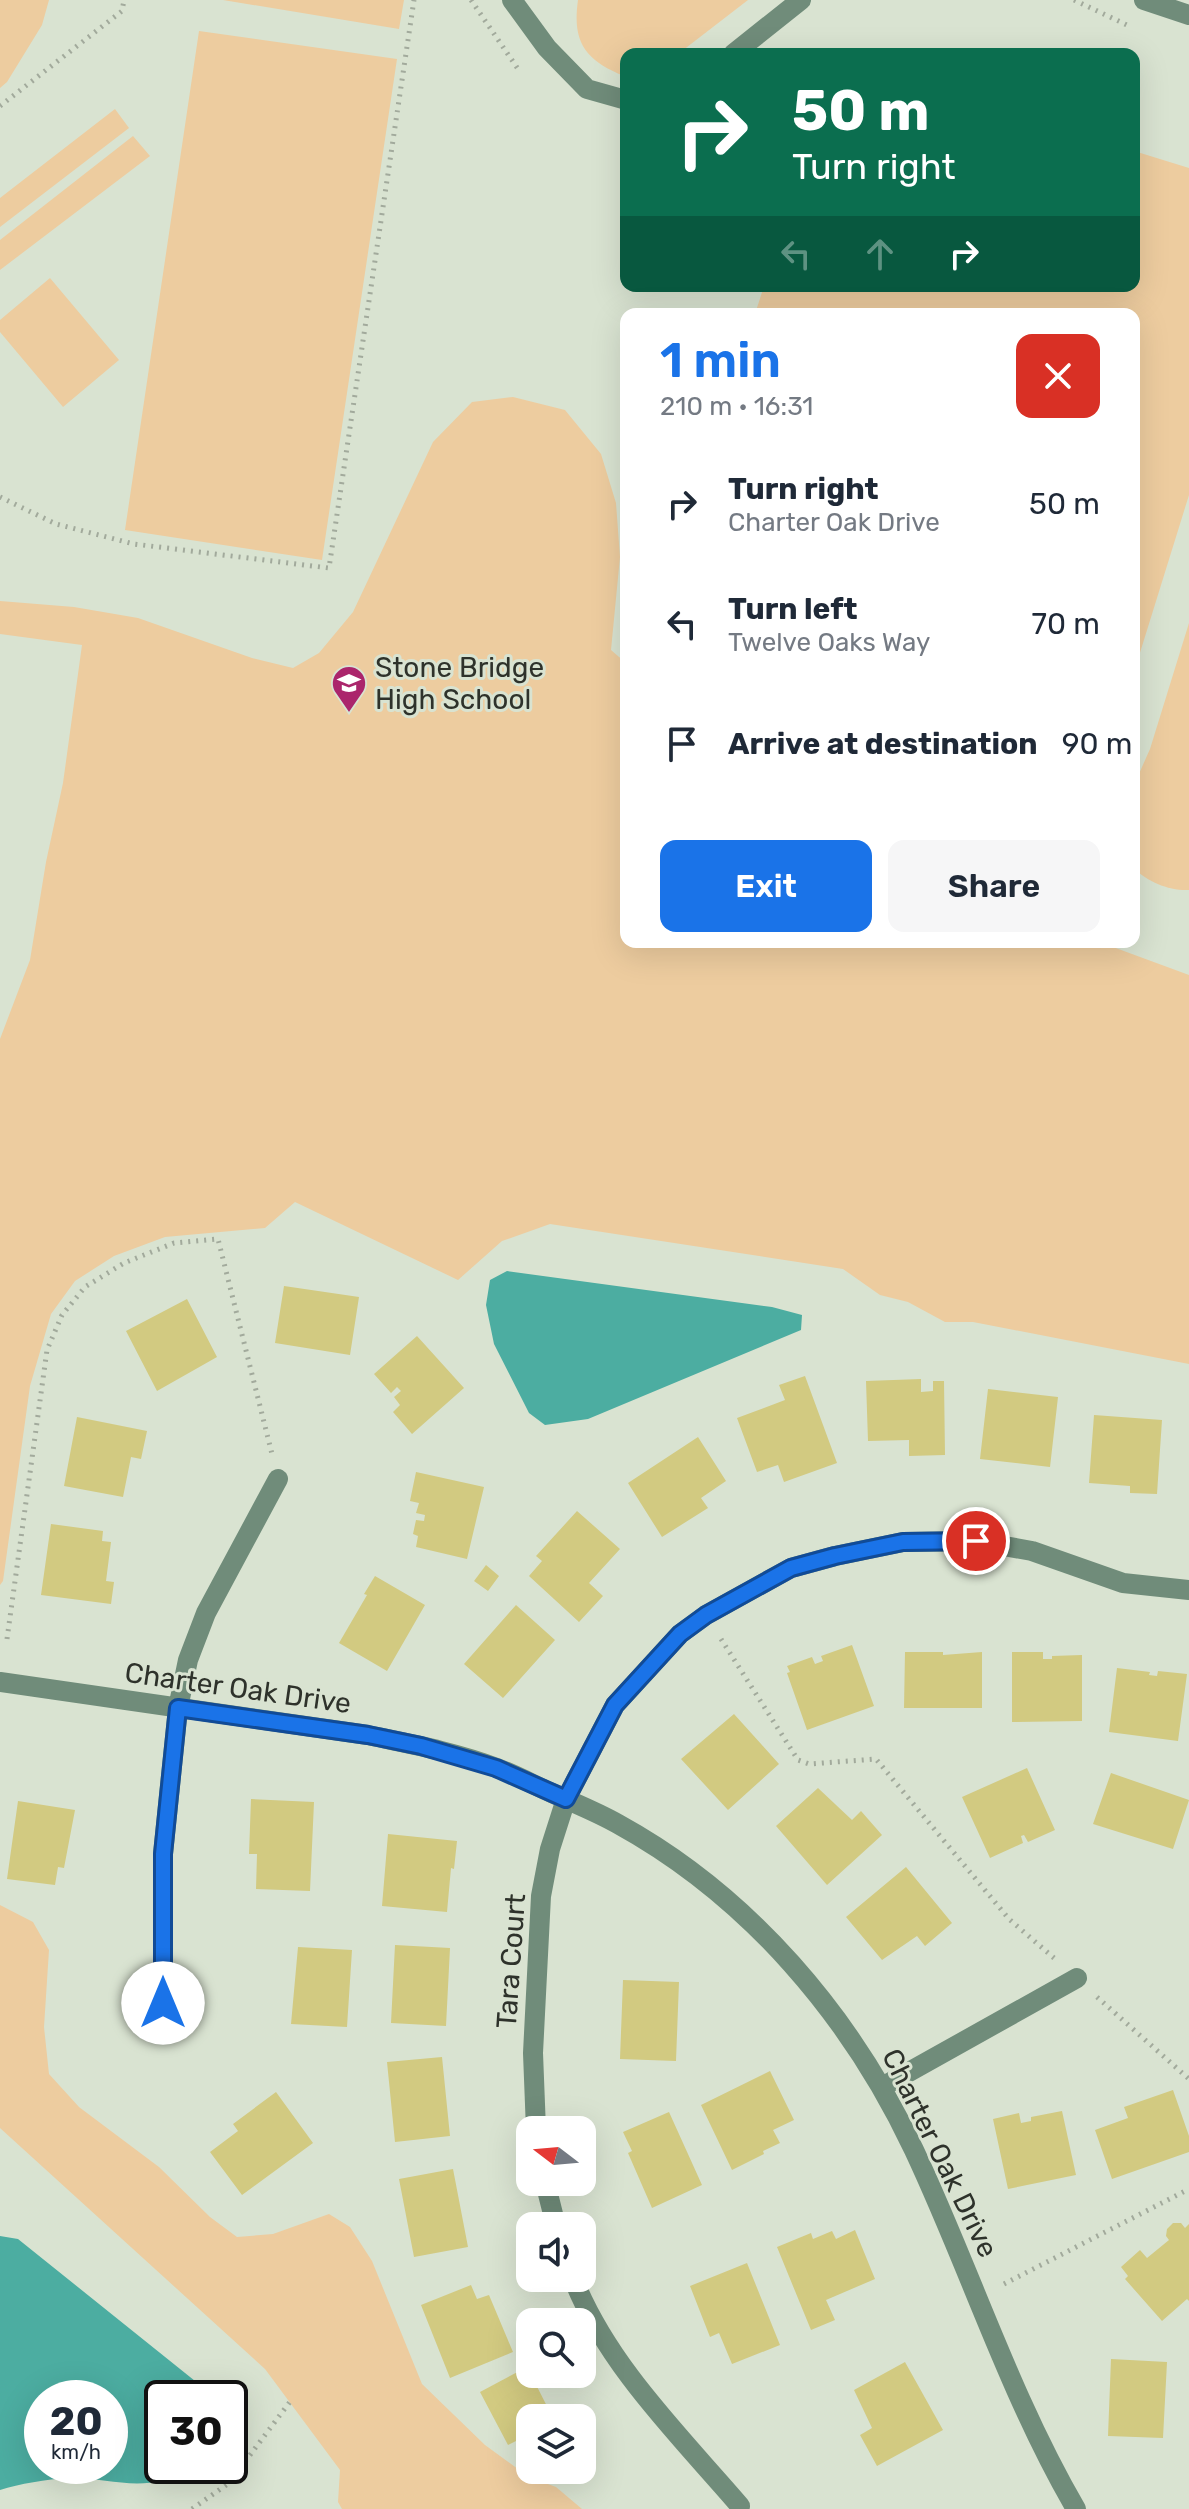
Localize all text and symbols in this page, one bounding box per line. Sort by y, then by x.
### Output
text: 50 m [792,78,929,144]
icon: right [660,80,764,184]
text: Turn right [792,145,956,188]
icon: left [774,232,818,276]
icon: ahead [858,232,902,276]
icon: right [942,232,986,276]
text: 1 min [660,332,781,389]
button: close [1016,334,1100,418]
text: 210 m · 16:31 [660,391,813,422]
text: Turn right [728,471,879,507]
icon: right [660,482,704,526]
text: 50 m [1029,486,1100,522]
text: Charter Oak Drive [728,507,940,538]
text: Turn left [728,591,858,627]
icon: left [660,602,704,646]
text: 70 m [1032,606,1100,642]
text: Twelve Oaks Way [728,627,930,658]
place label: Stone Bridge High School [375,651,544,716]
school or university icon: Stone Bridge High School [330,664,368,714]
icon: arrive [660,722,704,766]
text: Arrive at destination [728,726,1038,762]
text: 90 m [1062,726,1133,762]
button: Exit [660,840,872,932]
button: Share [888,840,1100,932]
pin [942,1507,1010,1575]
icon: arrive [954,1519,998,1563]
street label: Charter Oak Drive [123,1656,353,1720]
street label: Tara Court [490,1892,532,2029]
position arrow [121,1961,205,2045]
street label: Charter Oak Drive [875,2043,1005,2263]
north arrow [516,2116,596,2196]
map controls [516,2116,596,2484]
button: sound [516,2212,596,2292]
button: search [516,2308,596,2388]
speed limit sign: 30 [144,2380,248,2484]
text: 20 [49,2398,103,2445]
button: layers [516,2404,596,2484]
text: km/h [51,2440,101,2464]

